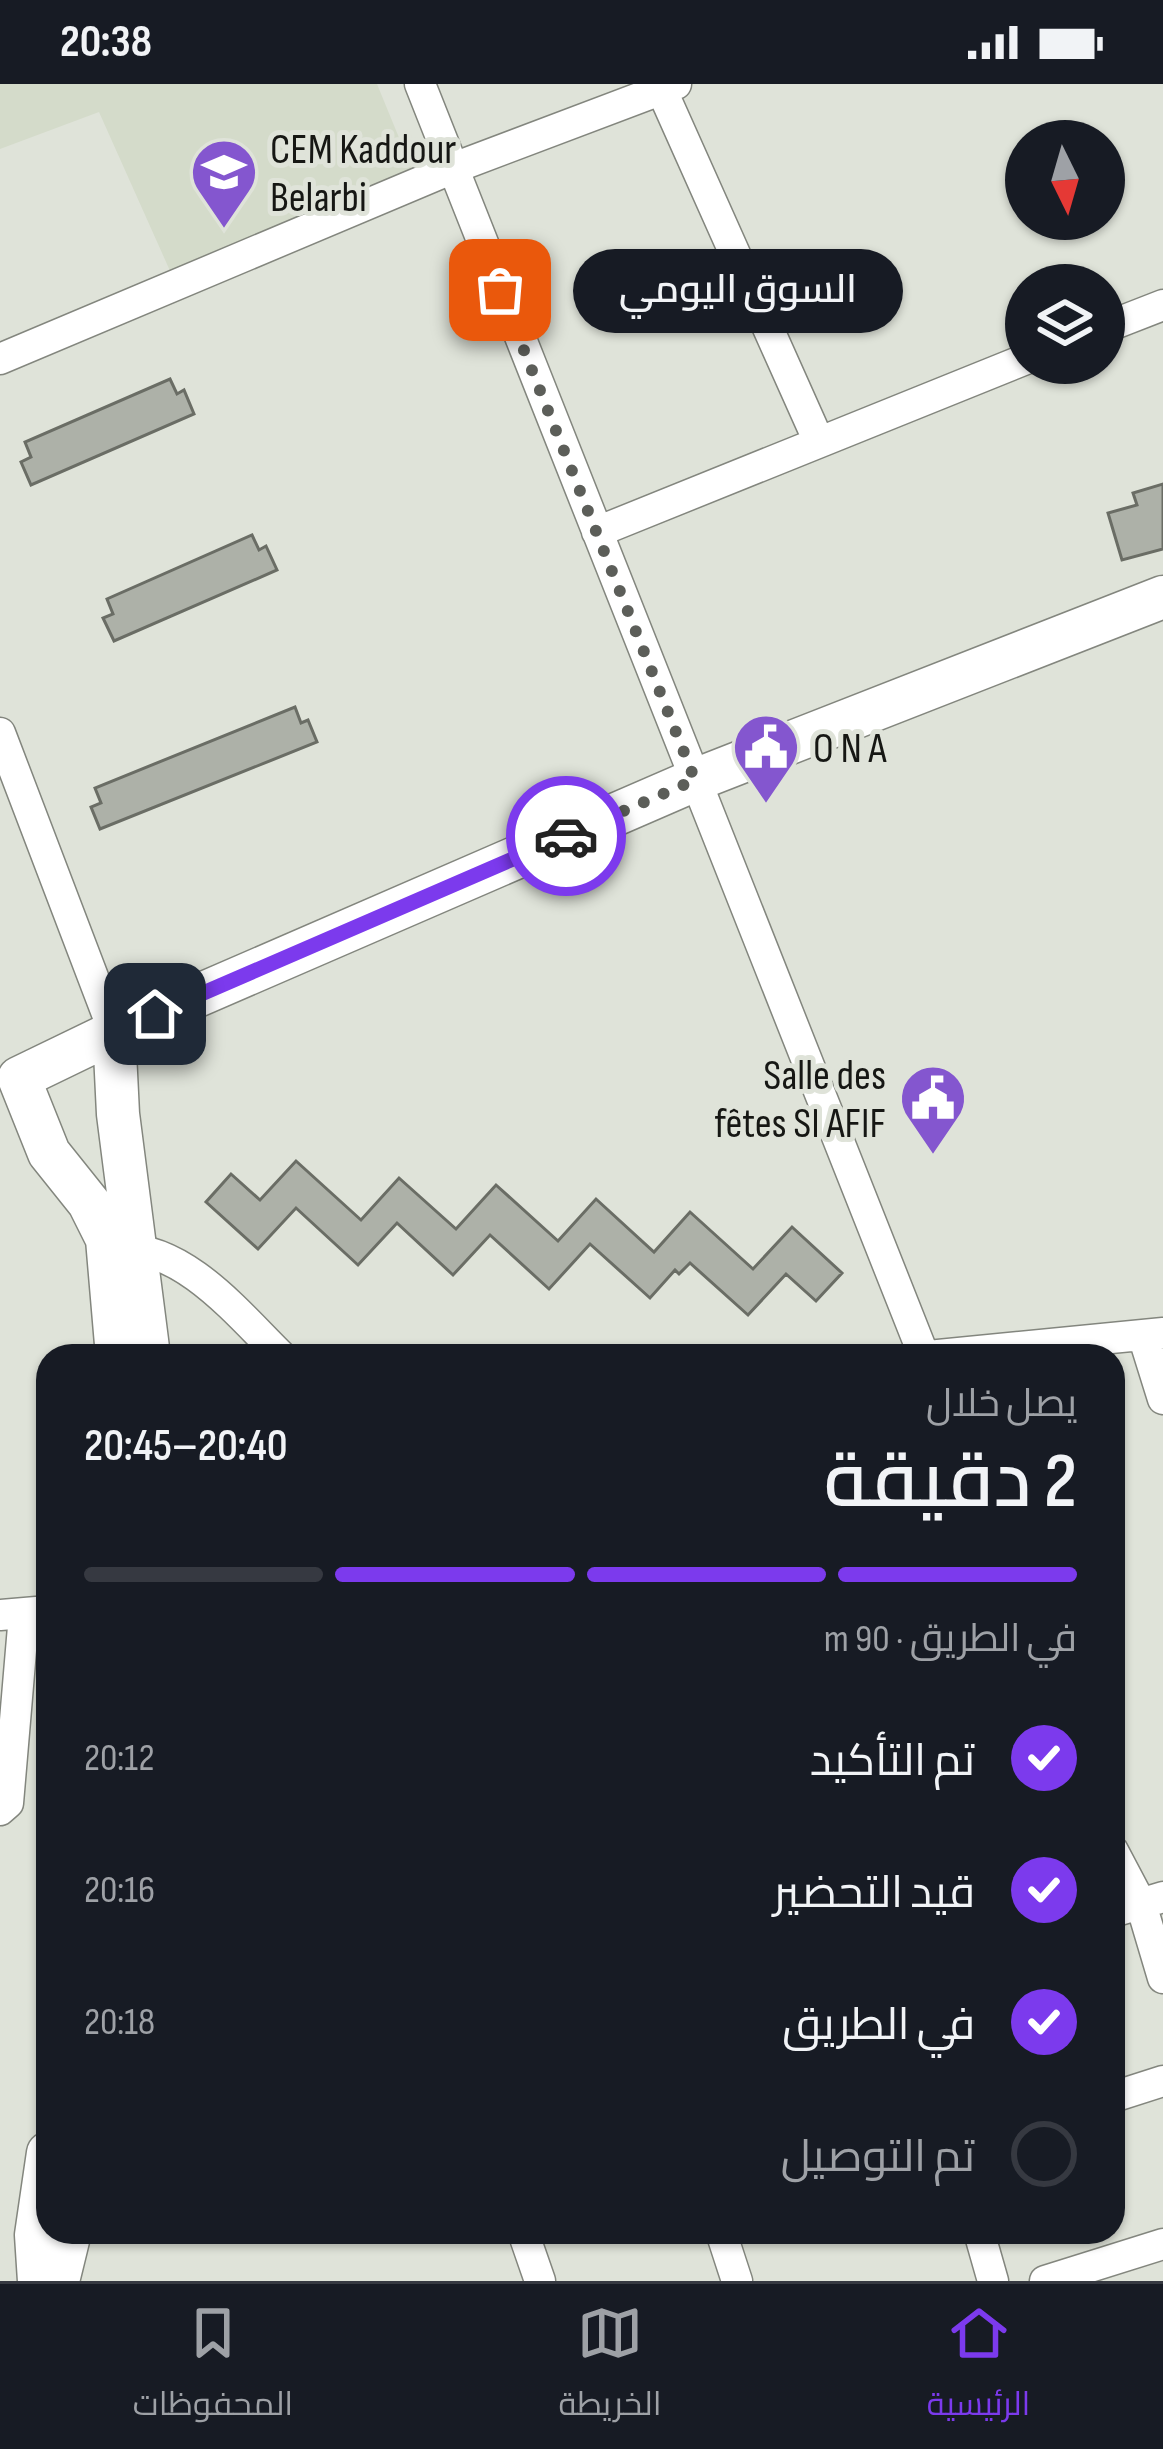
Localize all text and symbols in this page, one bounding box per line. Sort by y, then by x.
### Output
text: 20:38 [60,15,152,70]
north arrow [1005,120,1125,240]
map controls [1005,120,1125,384]
place label: CEM Kaddour Belarbi [270,125,456,224]
school or university icon: CEM Kaddour Belarbi [189,137,259,231]
pin [449,239,551,341]
callout: السوق اليومي [572,248,902,332]
icon: bag [467,257,533,323]
button: layers [1005,264,1125,384]
text: السوق اليومي [619,267,857,314]
public building icon: O N A [731,712,801,806]
place label: O N A [813,724,887,775]
courier [506,776,626,896]
icon: car [533,803,599,869]
pin [104,963,206,1065]
icon: home [122,981,188,1047]
place label: Salle des fêtes SI AFIF [714,1051,886,1150]
public building icon: Salle des fêtes SI AFIF [898,1063,968,1157]
text: يصل خلال [926,1381,1077,1428]
text: 20:40–20:45 [84,1419,288,1474]
text: 2 دقيقة [824,1436,1077,1529]
text: في الطريق · 90 m [824,1616,1077,1663]
icon: check [1011,1725,1077,1791]
text: تم التأكيد [810,1734,975,1789]
text: 20:12 [84,1735,155,1782]
icon: check [1011,1857,1077,1923]
text: قيد التحضير [773,1866,975,1921]
text: 20:16 [84,1867,155,1914]
icon: check [1011,1989,1077,2055]
text: في الطريق [782,1998,975,2053]
text: 20:18 [84,1999,155,2046]
text: تم التوصيل [781,2130,975,2185]
tab: المحفوظات [133,2300,293,2434]
tab: الخريطة [559,2300,662,2434]
tab: الرئيسية [927,2300,1030,2434]

